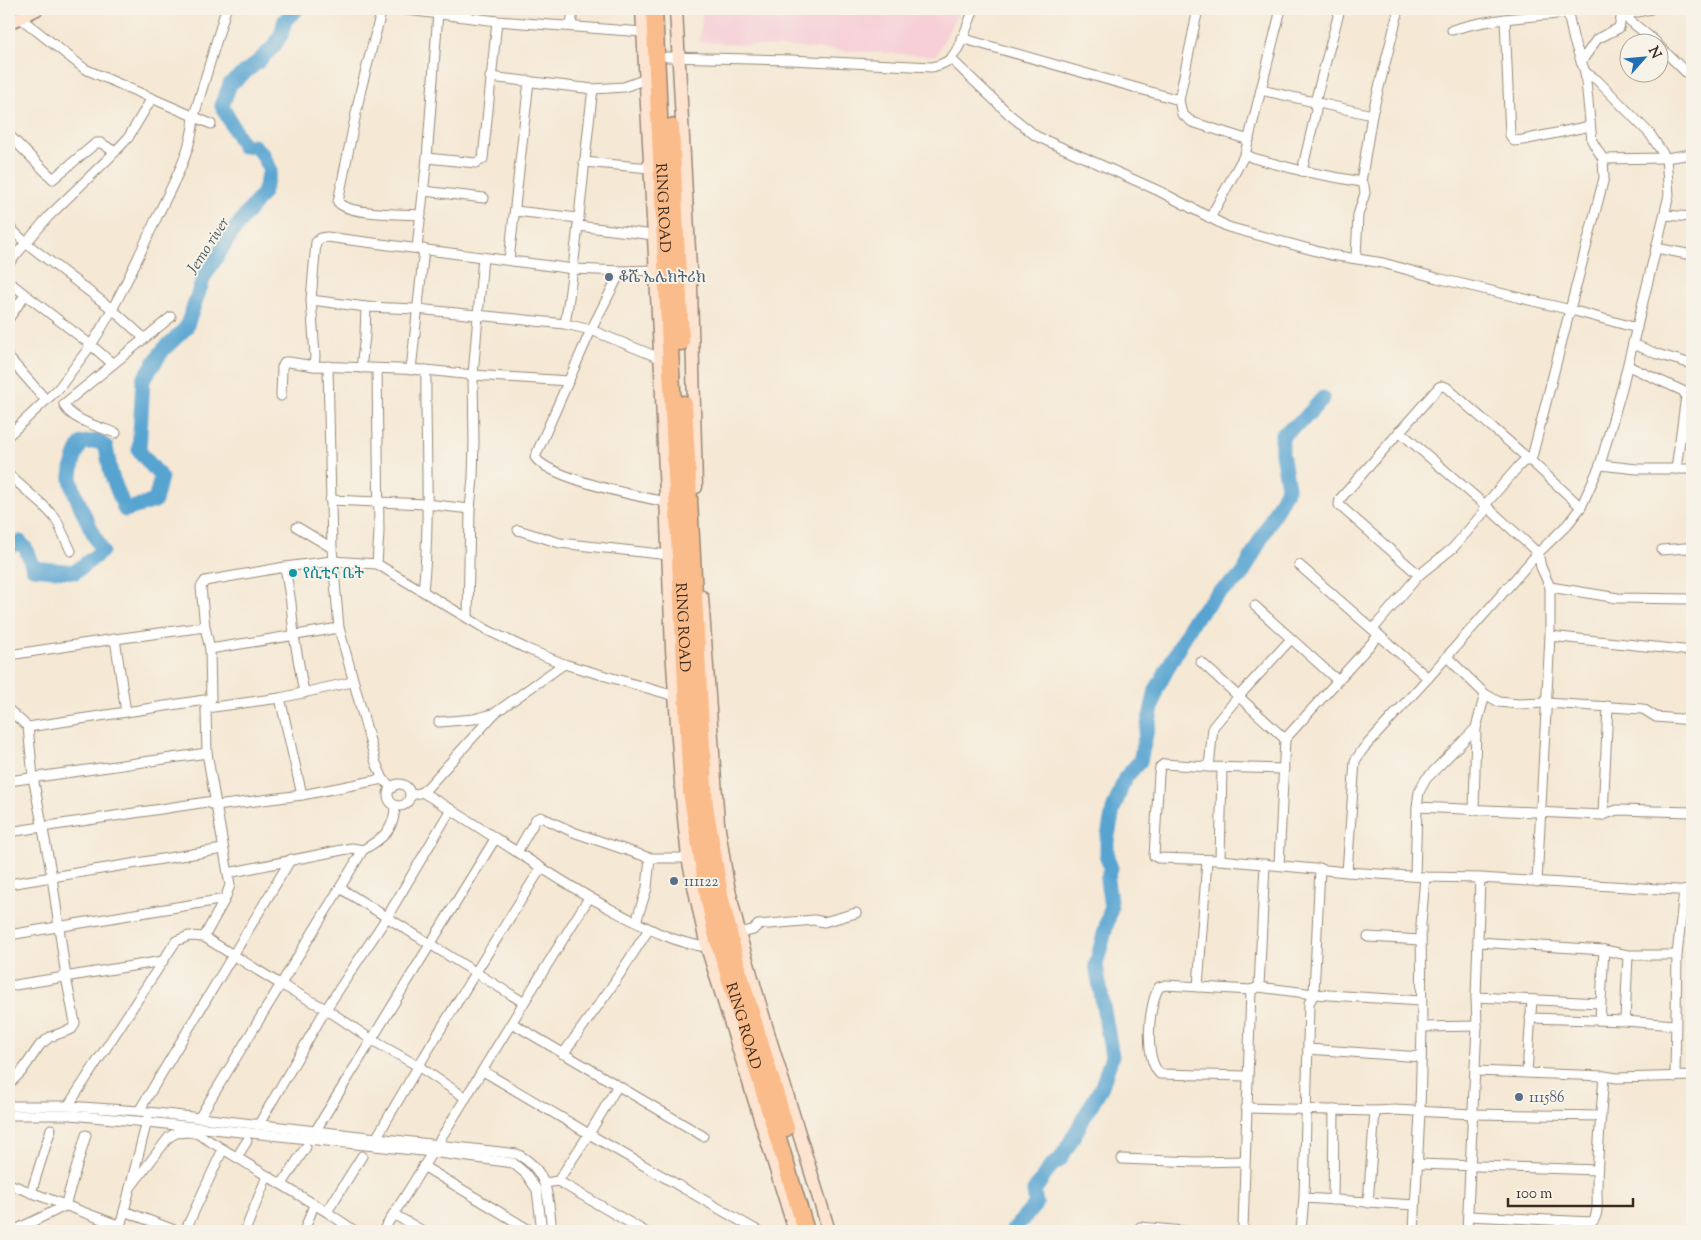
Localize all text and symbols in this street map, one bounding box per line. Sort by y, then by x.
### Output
north arrow [1618,32,1668,82]
text: N [1642,43,1665,63]
street label: RING ROAD [649,163,675,253]
water label: Jemo river [182,213,236,280]
place label: ቆሼ ኤሌክትሪክ [619,268,706,289]
marker: ቆሼ ኤሌክትሪክ [603,271,615,283]
place label: የሲቲና ቤት [303,564,364,585]
marker: የሲቲና ቤት [287,567,299,579]
street label: RING ROAD [669,582,694,673]
place label: 111122 [684,872,718,893]
marker: 111122 [668,875,680,887]
street label: RING ROAD [719,980,766,1072]
place label: 111586 [1529,1088,1564,1109]
marker: 111586 [1513,1091,1525,1103]
scale bar [1508,1175,1634,1207]
text: 100 m [1516,1184,1553,1205]

